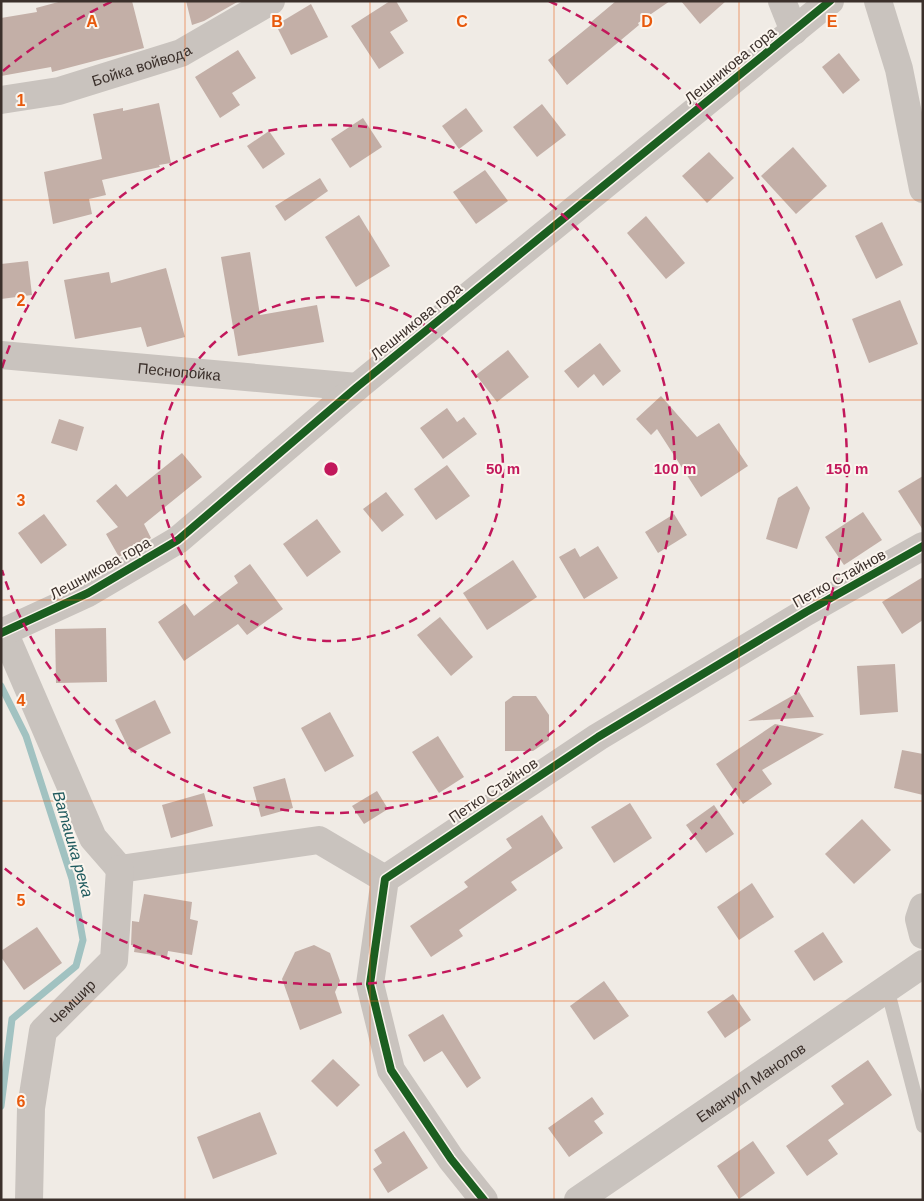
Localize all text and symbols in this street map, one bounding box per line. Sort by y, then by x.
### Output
text: A [86,13,98,30]
text: B [271,13,283,30]
text: C [456,13,468,30]
text: D [641,13,653,30]
text: E [827,13,838,30]
street label: Лешникова гора [681,23,780,107]
street label: Бойка войвода [89,40,195,89]
text: 1 [17,92,26,109]
street label: Лешникова гора [367,279,466,363]
text: 2 [17,292,26,309]
street label: Песнопойка [137,359,222,383]
centre of rings [322,460,340,478]
text: 50 m [486,460,520,477]
text: 100 m [654,460,696,477]
text: 150 m [826,460,868,477]
text: 3 [17,492,26,509]
street label: Лешникова гора [47,533,154,603]
street label: Петко Стайнов [790,545,888,611]
text: 4 [17,692,26,709]
street label: Петко Стайнов [445,754,541,826]
water label: Ваташка река [50,789,96,899]
text: 5 [17,892,26,909]
street label: Чемшир [46,976,98,1028]
street label: Емануил Манолов [693,1039,808,1125]
text: 6 [17,1093,26,1110]

